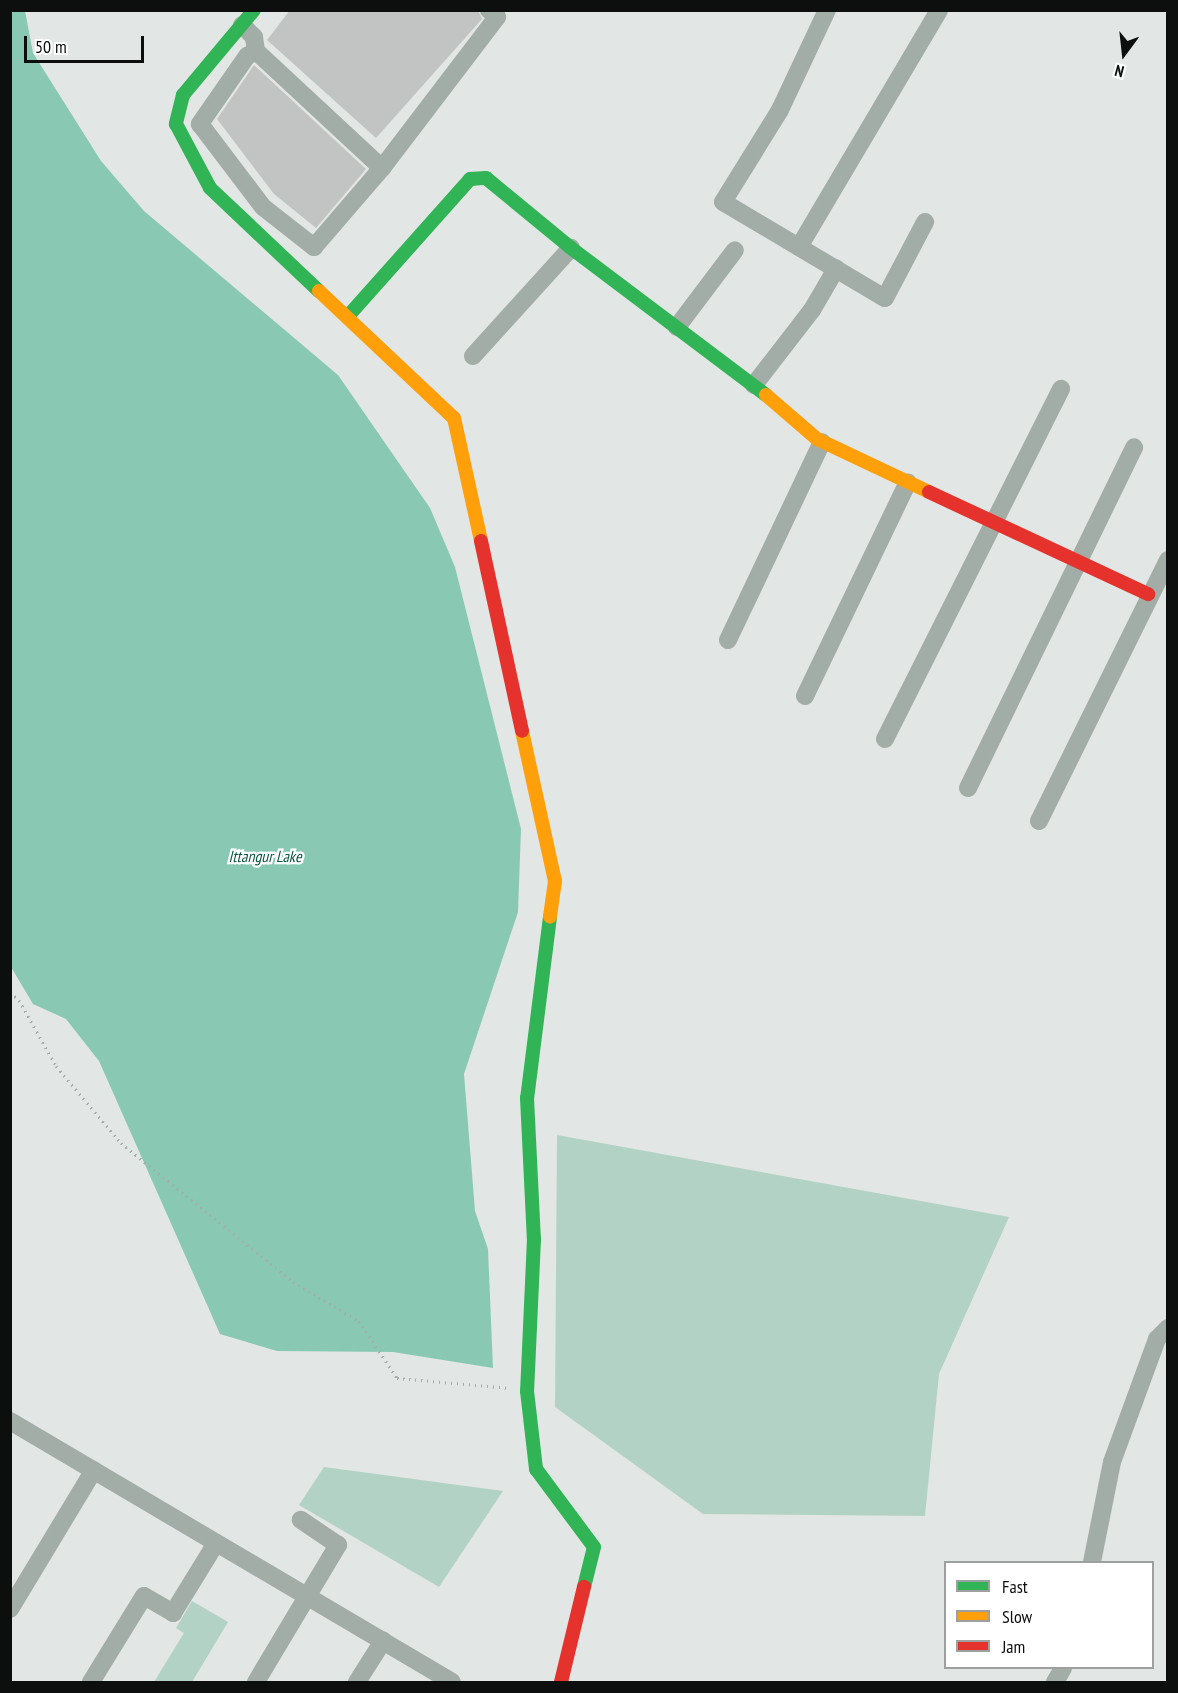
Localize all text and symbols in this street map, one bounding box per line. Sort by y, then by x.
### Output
scale bar [27,24,147,62]
north arrow [1094,24,1154,84]
text: 50 m [35,35,67,58]
text: N [1113,61,1126,82]
water label: Ittangur Lake [228,846,302,866]
legend [944,1561,1154,1669]
text: Fast [1002,1575,1028,1598]
text: Slow [1002,1605,1032,1628]
text: Jam [1002,1635,1025,1658]

